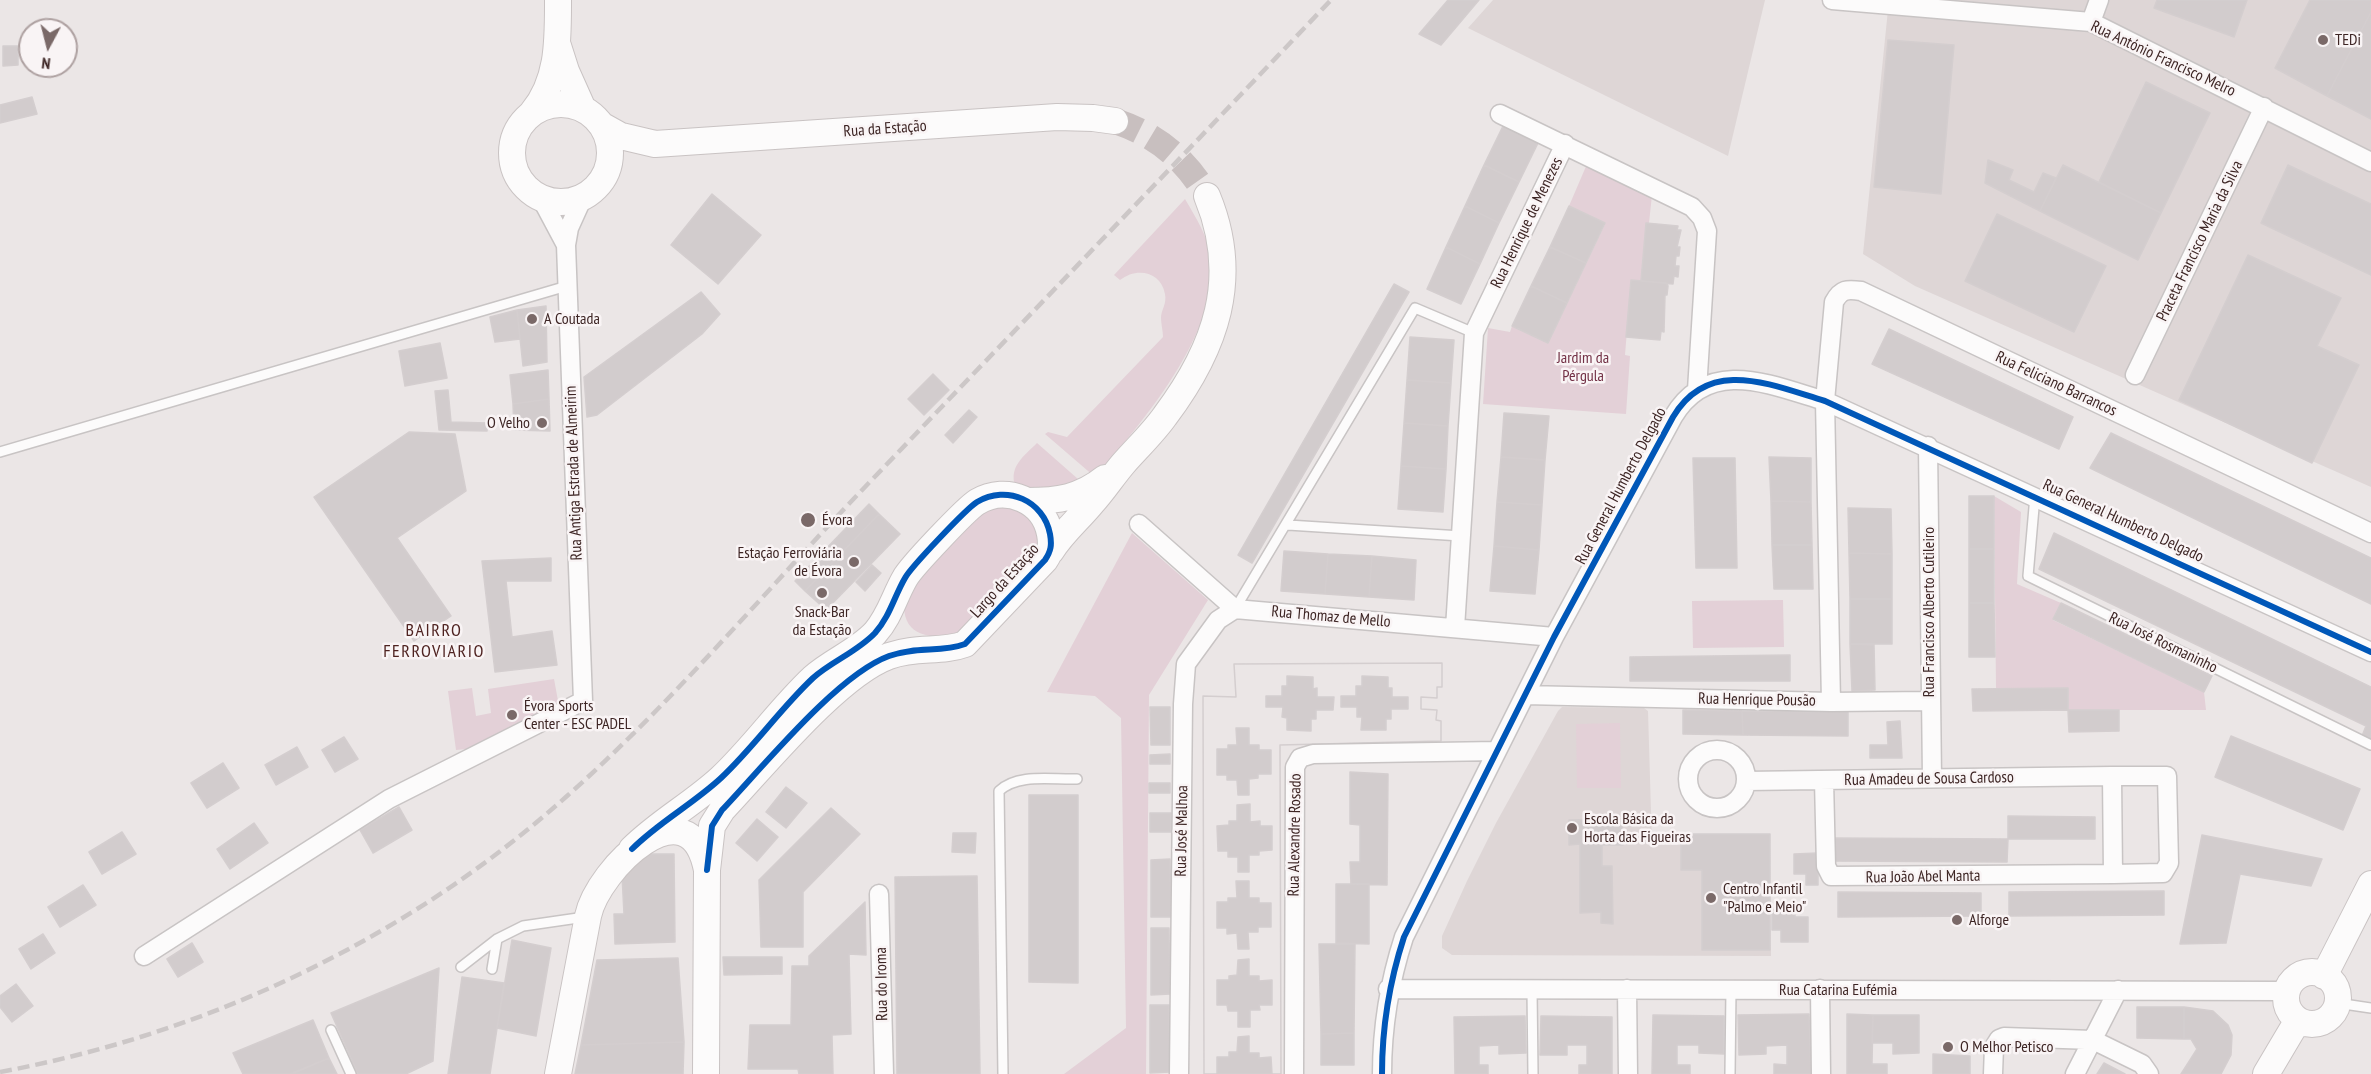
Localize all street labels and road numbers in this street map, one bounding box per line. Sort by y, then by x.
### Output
street label: Rua António Francisco Melro [2088,17,2238,101]
street label: Rua da Estação [843,117,927,141]
street label: Rua Henrique de Menezes [1487,154,1567,292]
street label: Praceta Francisco Maria da Silva [2153,158,2247,324]
street label: Rua Feliciano Barrancos [1992,347,2120,421]
street label: Rua Antiga Estrada de Almeirim [561,385,587,561]
street label: Rua General Humberto Delgado [1571,404,1671,568]
street label: Rua General Humberto Delgado [2040,475,2206,567]
street label: Rua Francisco Alberto Cutileiro [1919,527,1939,697]
street label: Largo da Estação [967,540,1043,622]
street label: Rua Thomaz de Mello [1271,602,1391,632]
street label: Rua José Rosmaninho [2106,608,2220,678]
street label: Rua Henrique Pousão [1698,689,1816,711]
street label: Rua Amadeu de Sousa Cardoso [1844,768,2014,790]
street label: Rua Alexandre Rosado [1284,773,1306,897]
street label: Rua José Malhoa [1172,785,1192,877]
street label: Rua João Abel Manta [1866,866,1980,888]
street label: Rua do Iroma [872,947,892,1021]
street label: Rua Catarina Eufémia [1779,980,1897,1000]

